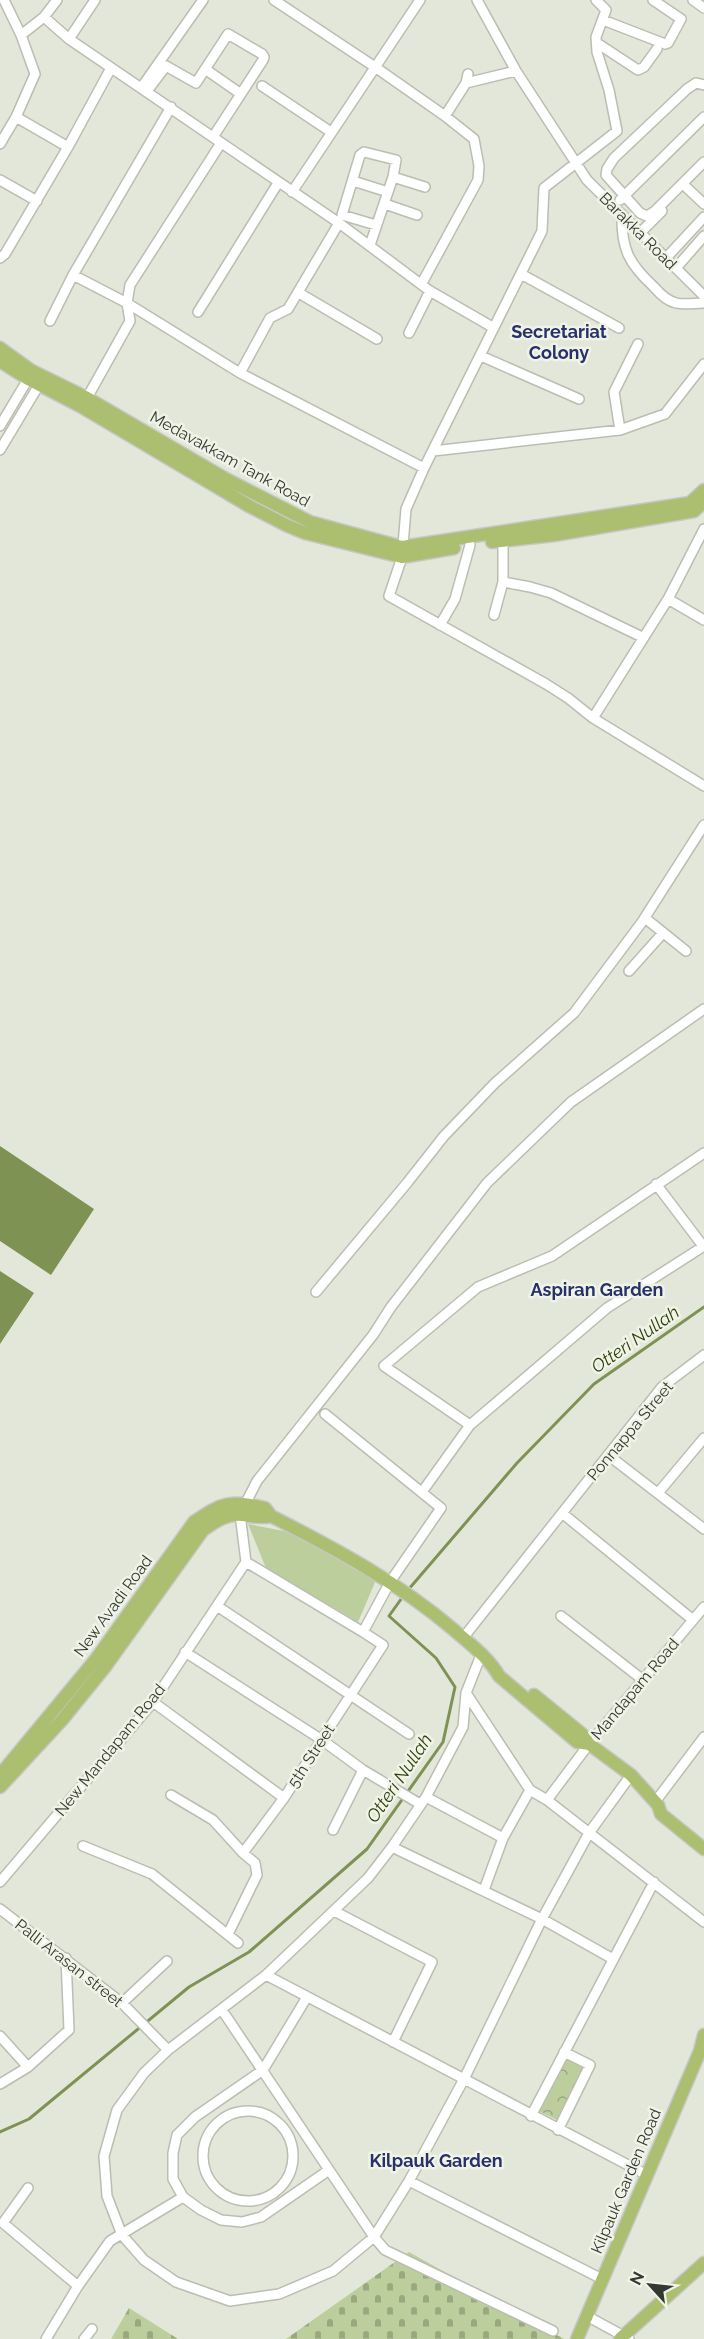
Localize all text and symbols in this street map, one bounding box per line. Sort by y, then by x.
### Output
street label: Barakka Road [595,188,681,274]
district label: Secretariat Colony [511,321,607,363]
street label: Medavakkam Tank Road [147,407,313,511]
district label: Aspiran Garden [531,1279,663,1300]
water label: Otteri Nullah [587,1301,683,1377]
street label: Ponnappa Street [583,1377,677,1484]
street label: New Avadi Road [70,1552,156,1660]
street label: Mandapam Road [587,1634,683,1744]
street label: New Mandapam Road [51,1680,169,1820]
street label: 5th Street [283,1720,339,1791]
water label: Otteri Nullah [362,1730,436,1826]
street label: Palli Arasan street [11,1915,127,2011]
street label: Kilpauk Garden Road [587,2106,665,2256]
district label: Kilpauk Garden [369,2150,503,2171]
north arrow [620,2255,680,2315]
text: N [626,2269,648,2288]

